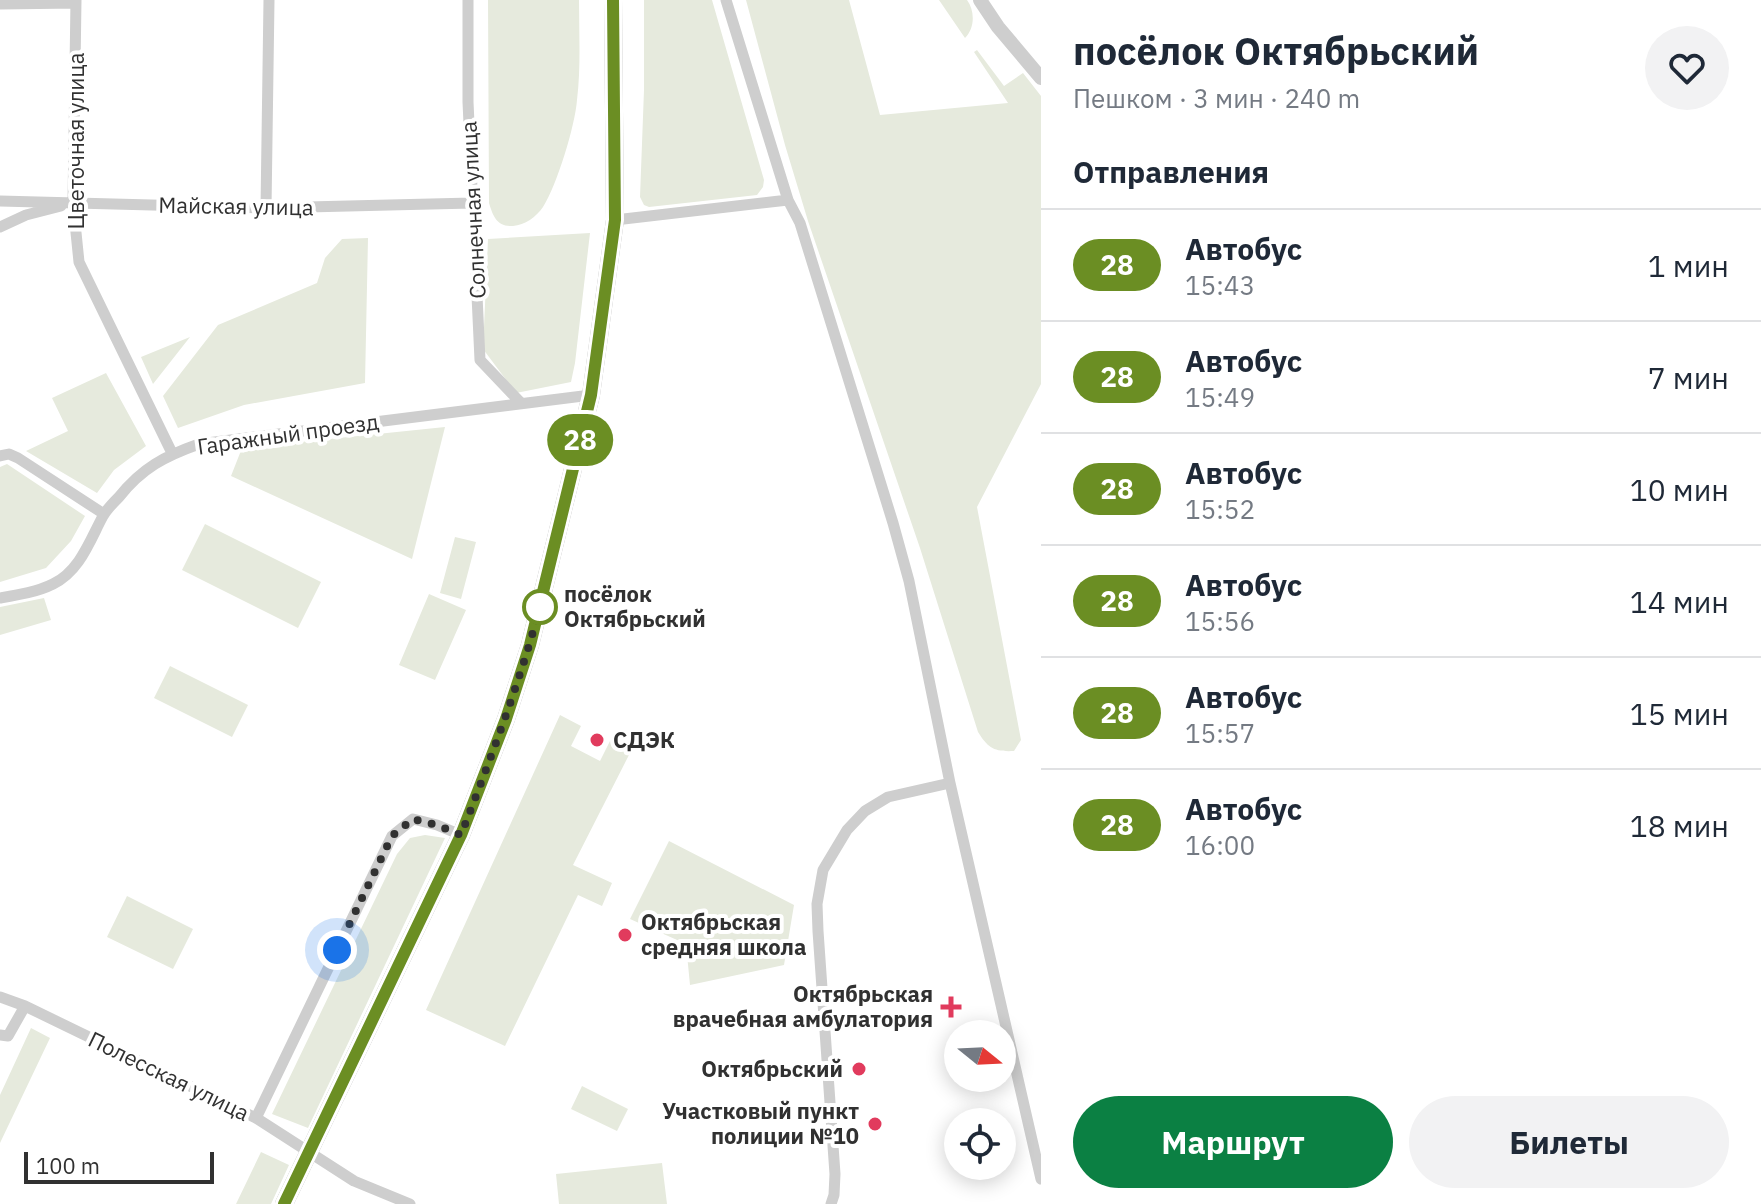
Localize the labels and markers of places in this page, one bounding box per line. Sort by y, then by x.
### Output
place label: посёлок Октябрьский [564,579,706,633]
marker: посёлок Октябрьский [523,590,557,624]
place label: СДЭК [613,725,675,754]
marker: СДЭК [588,731,606,749]
place label: Октябрьская средняя школа [641,907,807,961]
marker: Октябрьская средняя школа [616,926,634,944]
place label: Октябрьская врачебная амбулатория [673,979,933,1033]
marker: Октябрьская врачебная амбулатория [940,996,962,1018]
place label: Октябрьский [701,1054,843,1083]
marker: Октябрьский [850,1060,868,1078]
place label: Участковый пункт полиции №10 [662,1096,859,1150]
marker: Участковый пункт полиции №10 [866,1115,884,1133]

